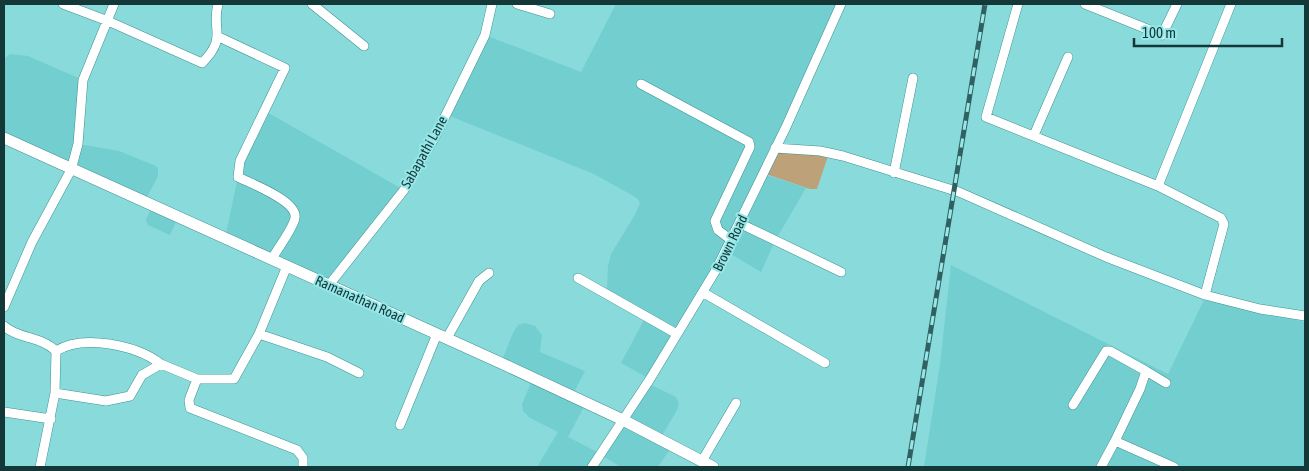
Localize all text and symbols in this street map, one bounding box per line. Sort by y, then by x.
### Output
scale bar [1134,15,1282,47]
text: 100 m [1142,24,1176,41]
street label: Sabapathi Lane [398,113,450,191]
street label: Brown Road [709,212,751,274]
street label: Ramanathan Road [313,272,407,326]

